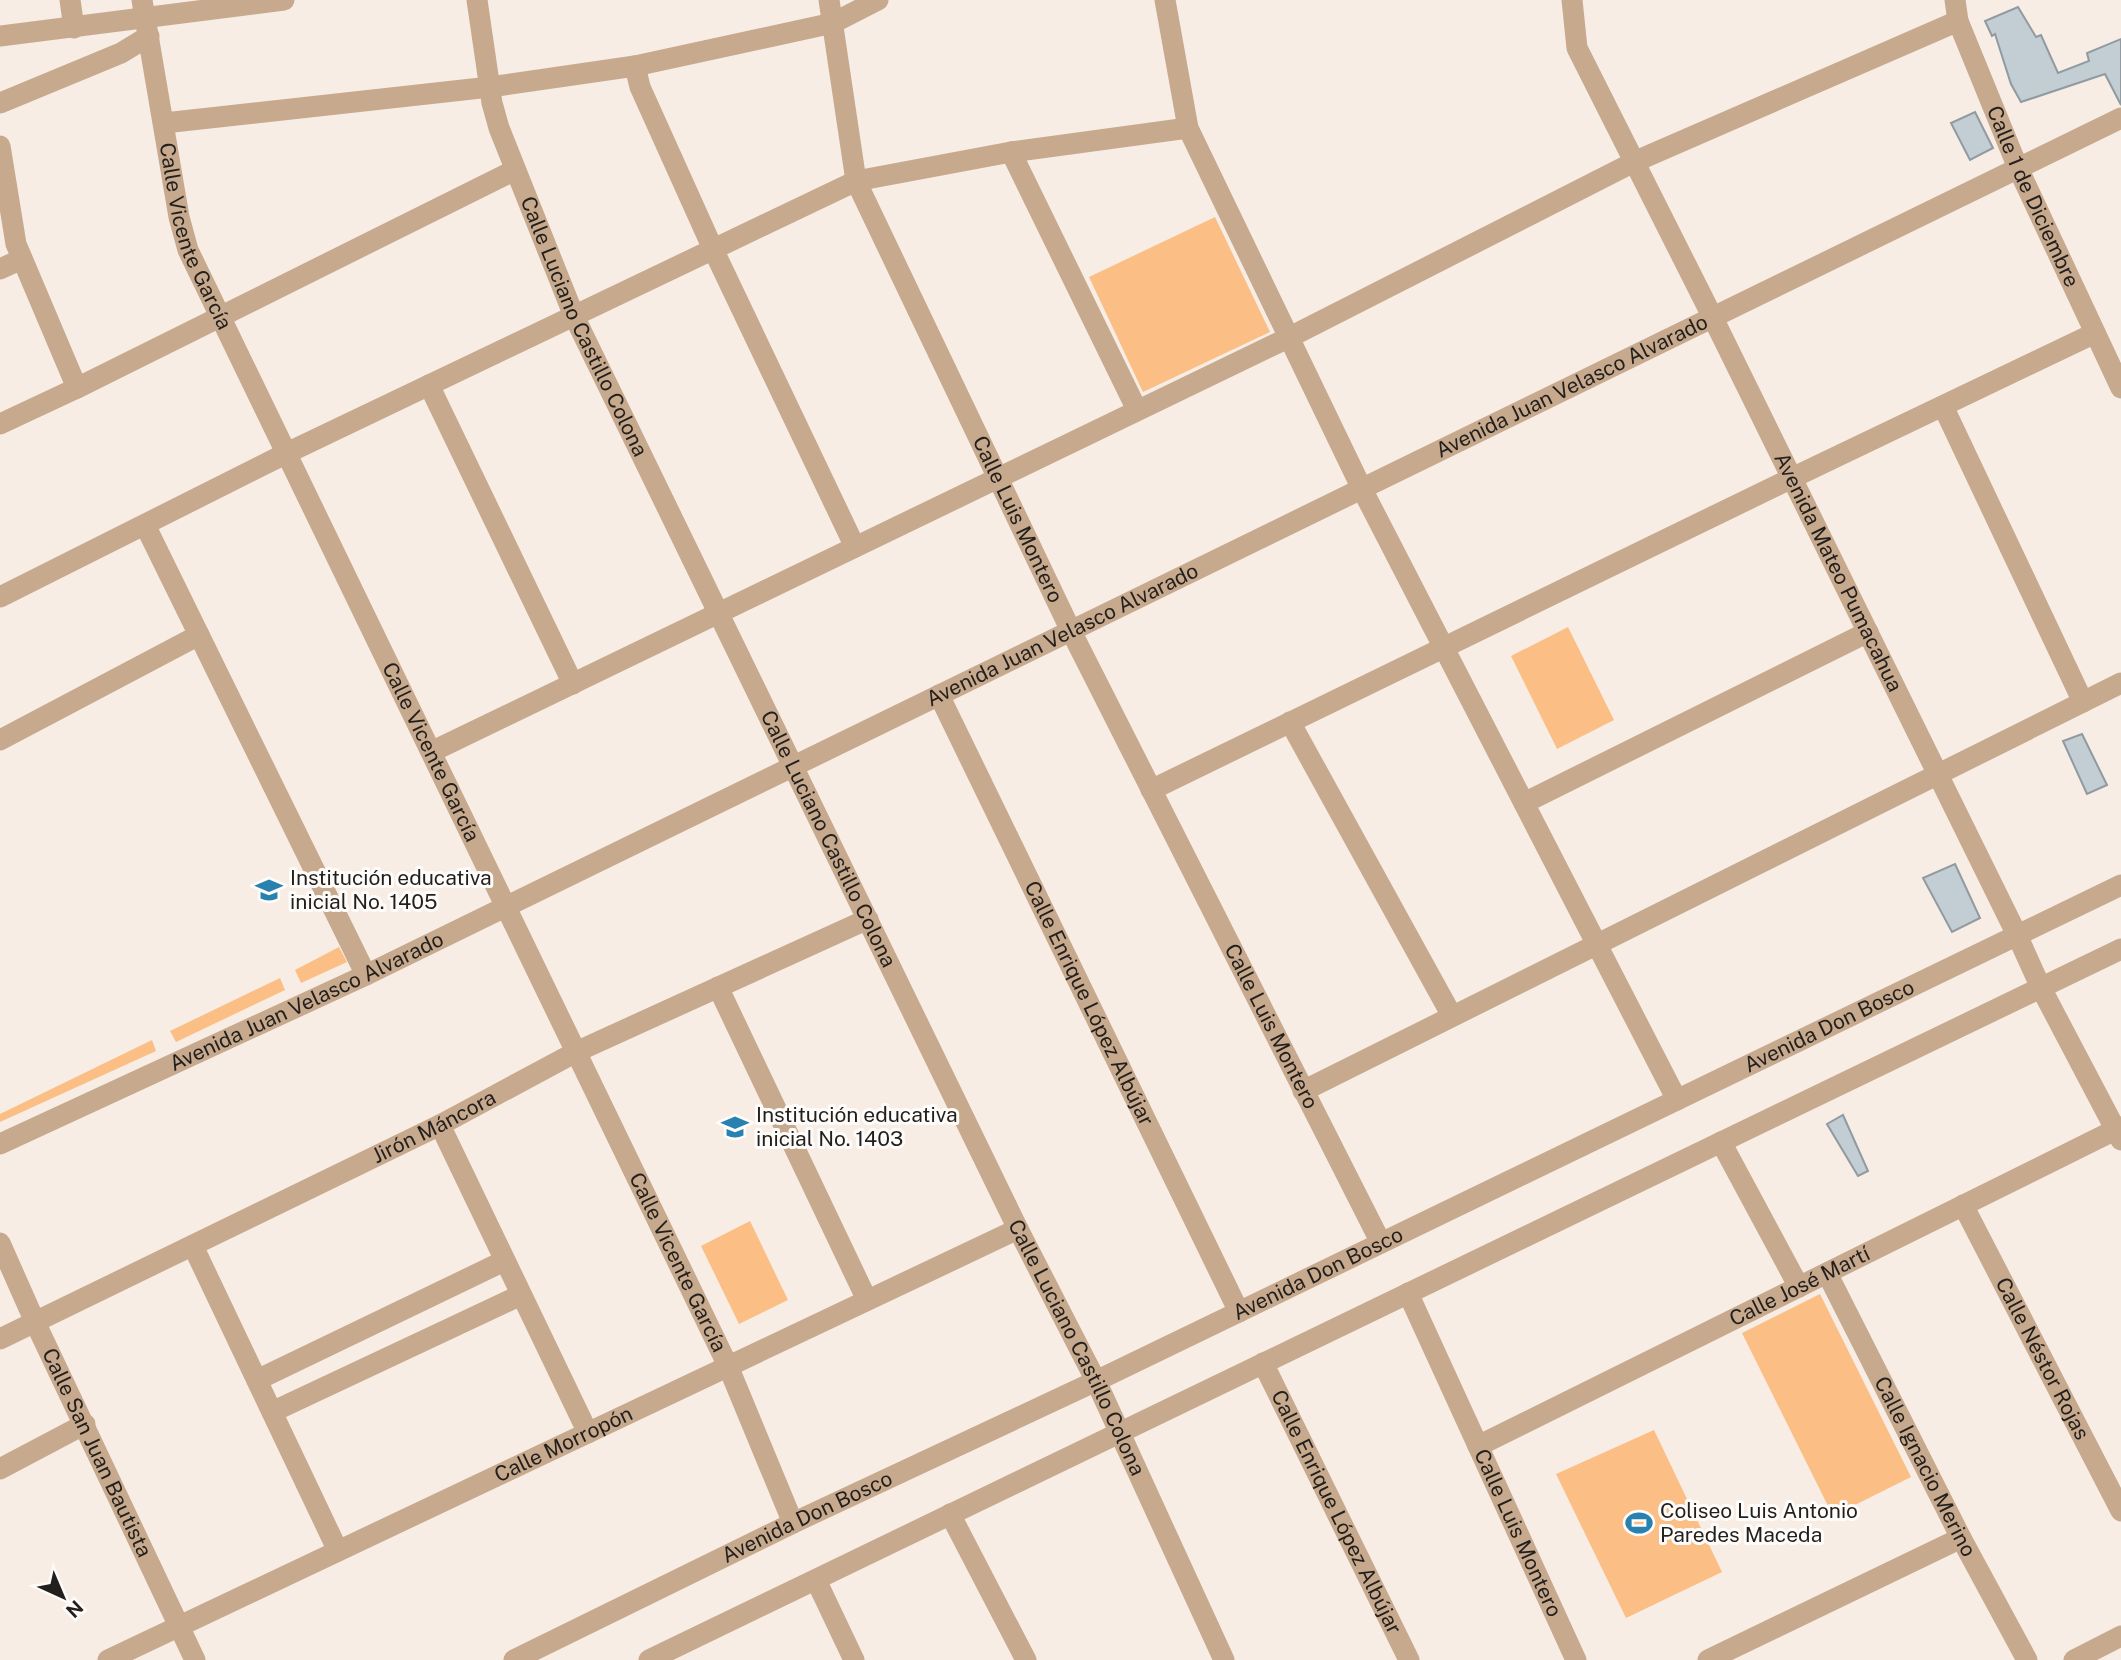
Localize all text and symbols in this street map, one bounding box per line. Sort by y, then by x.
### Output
street label: Calle 1 de Diciembre [1982,102,2085,291]
street label: Calle Vicente García [155,141,238,333]
street label: Calle Luciano Castillo Colona [516,193,653,460]
street label: Avenida Juan Velasco Alvarado [1431,309,1712,463]
street label: Calle Luis Montero [968,432,1069,607]
street label: Avenida Mateo Pumacahua [1769,448,1908,696]
street label: Avenida Juan Velasco Alvarado [922,558,1202,712]
street label: Calle Vicente García [377,658,485,846]
street label: Calle Luciano Castillo Colona [756,706,902,971]
place label: Institución educativa inicial No. 1405 [290,865,492,914]
school or university icon: Institución educativa inicial No. 1405 [254,875,284,905]
street label: Calle Enrique López Albújar [1019,877,1159,1130]
street label: Avenida Juan Velasco Alvarado [165,926,447,1076]
street label: Calle Luis Montero [1220,939,1324,1113]
street label: Avenida Don Bosco [1740,974,1918,1078]
street label: Jirón Máncora [368,1084,500,1168]
place label: Institución educativa inicial No. 1403 [756,1102,958,1151]
school or university icon: Institución educativa inicial No. 1403 [720,1112,750,1142]
street label: Calle Vicente García [624,1168,732,1356]
street label: Calle Luciano Castillo Colona [1003,1215,1151,1479]
street label: Avenida Don Bosco [1229,1221,1407,1325]
street label: Calle José Martí [1725,1240,1875,1331]
street label: Calle Néstor Rojas [1991,1273,2095,1444]
street label: Calle San Juan Bautista [37,1344,157,1561]
street label: Calle Ignacio Merino [1869,1372,1982,1561]
street label: Calle Enrique López Albújar [1266,1386,1407,1638]
street label: Calle Morropón [490,1400,636,1487]
street label: Calle Luis Montero [1469,1445,1568,1621]
street label: Avenida Don Bosco [717,1465,896,1568]
place label: Coliseo Luis Antonio Paredes Maceda [1660,1498,1858,1547]
sports icon: Coliseo Luis Antonio Paredes Maceda [1624,1508,1654,1538]
north arrow [28,1562,98,1632]
text: N [62,1596,88,1622]

